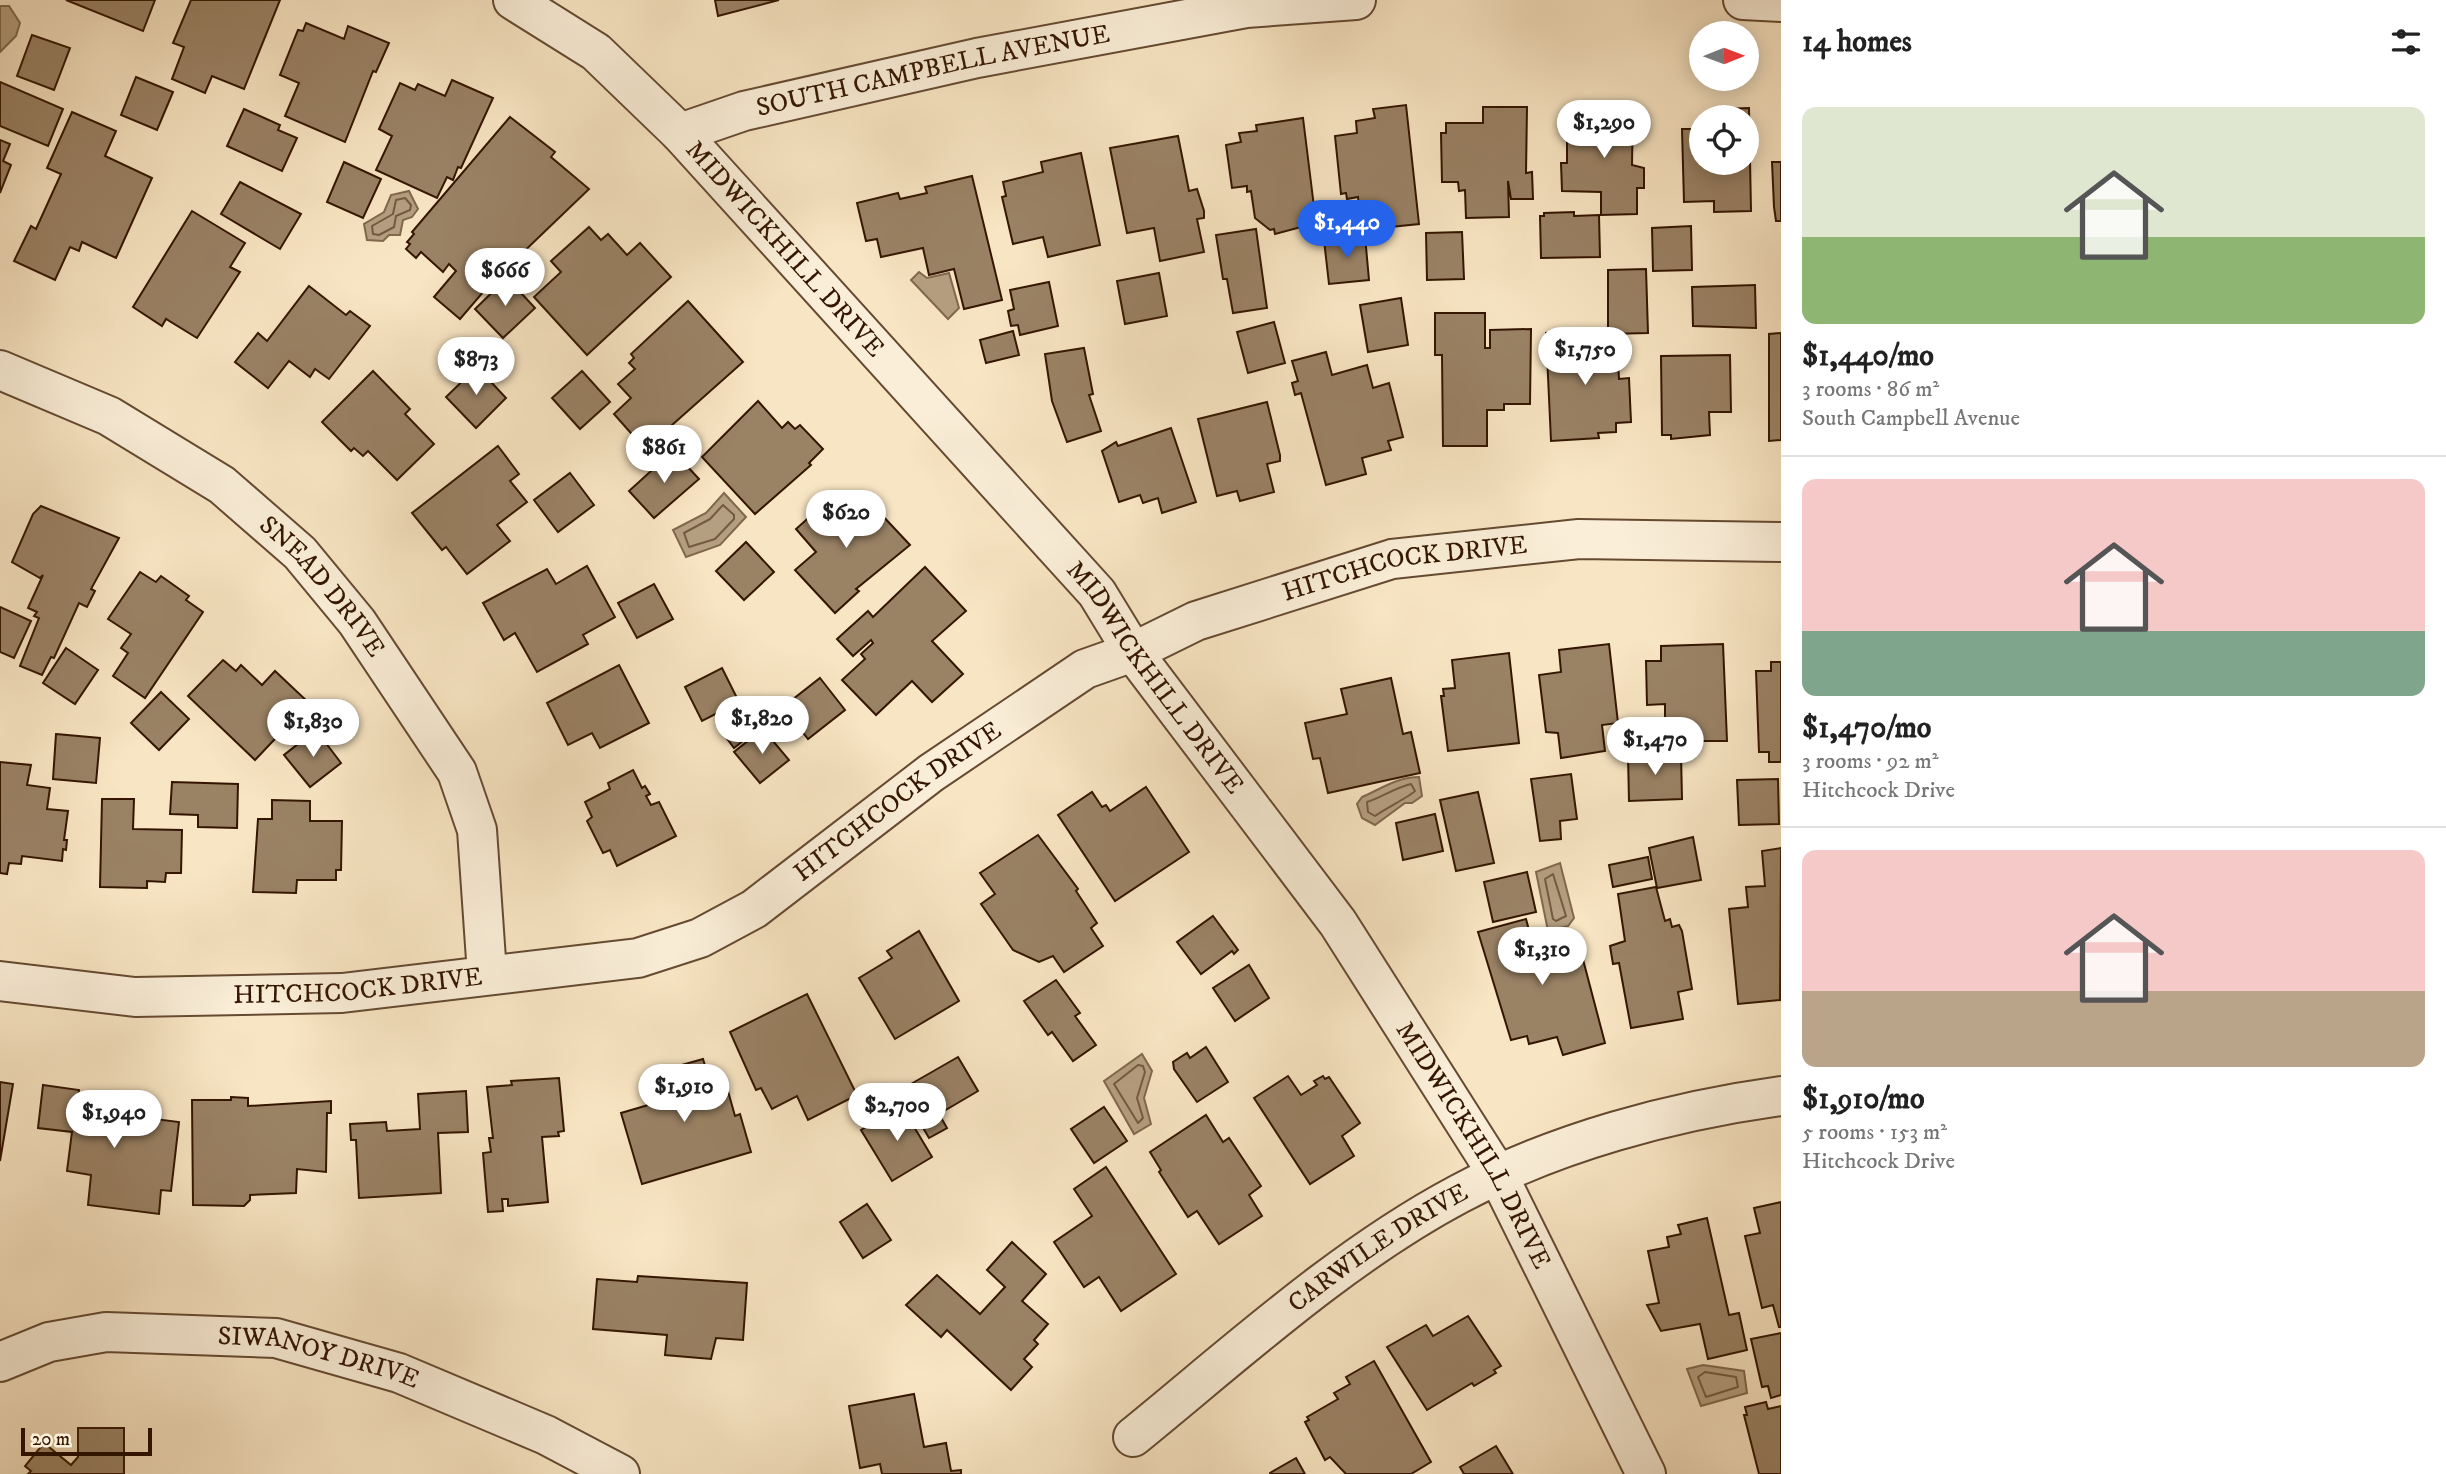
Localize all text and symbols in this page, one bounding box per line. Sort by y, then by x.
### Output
street label: SOUTH CAMPBELL AVENUE [753,17,1112,124]
north arrow [1689,21,1759,91]
map controls [1689,21,1759,175]
icon: filters [2387,23,2425,61]
text: 14 homes [1802,24,1912,61]
pin: $1,290 [1547,100,1661,160]
button: locate [1689,105,1759,175]
text: $1,290 [1573,108,1635,137]
street label: MIDWICKHILL DRIVE [678,134,892,364]
icon: home [2051,152,2177,278]
pin: $1,440 [1290,201,1404,260]
text: $1,440 [1314,208,1380,237]
pin: $666 [464,248,546,308]
text: $666 [481,256,529,285]
pin: $1,750 [1528,328,1642,387]
text: $1,750 [1554,335,1616,364]
pin: $873 [435,338,517,397]
text: $1,440/mo [1802,338,1934,375]
text: $873 [454,345,498,374]
text: 3 rooms · 86 m² [1802,375,1939,404]
text: South Campbell Avenue [1802,404,2020,433]
pin: $861 [623,426,705,485]
text: $861 [642,433,686,462]
pin: $620 [805,490,887,550]
text: $620 [822,498,870,527]
street label: SNEAD DRIVE [252,509,392,663]
icon: home [2051,524,2177,650]
street label: HITCHCOCK DRIVE [1278,528,1529,609]
street label: MIDWICKHILL DRIVE [1059,554,1251,801]
pin: $1,820 [705,696,819,756]
pin: $1,830 [256,700,370,759]
text: $1,820 [731,704,793,733]
text: $1,830 [283,707,343,736]
text: $1,470/mo [1802,710,1931,747]
street label: HITCHCOCK DRIVE [787,714,1008,889]
pin: $1,470 [1598,718,1712,777]
text: $1,470 [1623,725,1687,754]
text: 3 rooms · 92 m² [1802,747,1939,776]
text: Hitchcock Drive [1802,776,1955,805]
icon: home [2051,895,2177,1021]
pin: $1,310 [1485,928,1599,987]
text: $1,310 [1514,935,1570,964]
street label: HITCHCOCK DRIVE [233,960,484,1012]
street label: MIDWICKHILL DRIVE [1388,1015,1558,1274]
pin: $1,910 [627,1064,741,1124]
text: $1,910 [654,1072,714,1101]
text: $1,910/mo [1802,1081,1925,1118]
pin: $2,700 [840,1084,954,1143]
pin: $1,940 [57,1090,171,1150]
text: $2,700 [864,1091,930,1120]
text: $1,940 [82,1098,146,1127]
text: 5 rooms · 153 m² [1802,1118,1947,1147]
text: Hitchcock Drive [1802,1147,1955,1176]
street label: CARWILE DRIVE [1281,1176,1474,1320]
street label: SIWANOY DRIVE [217,1319,424,1396]
scale bar [21,1425,152,1457]
text: 20 m [32,1428,70,1451]

